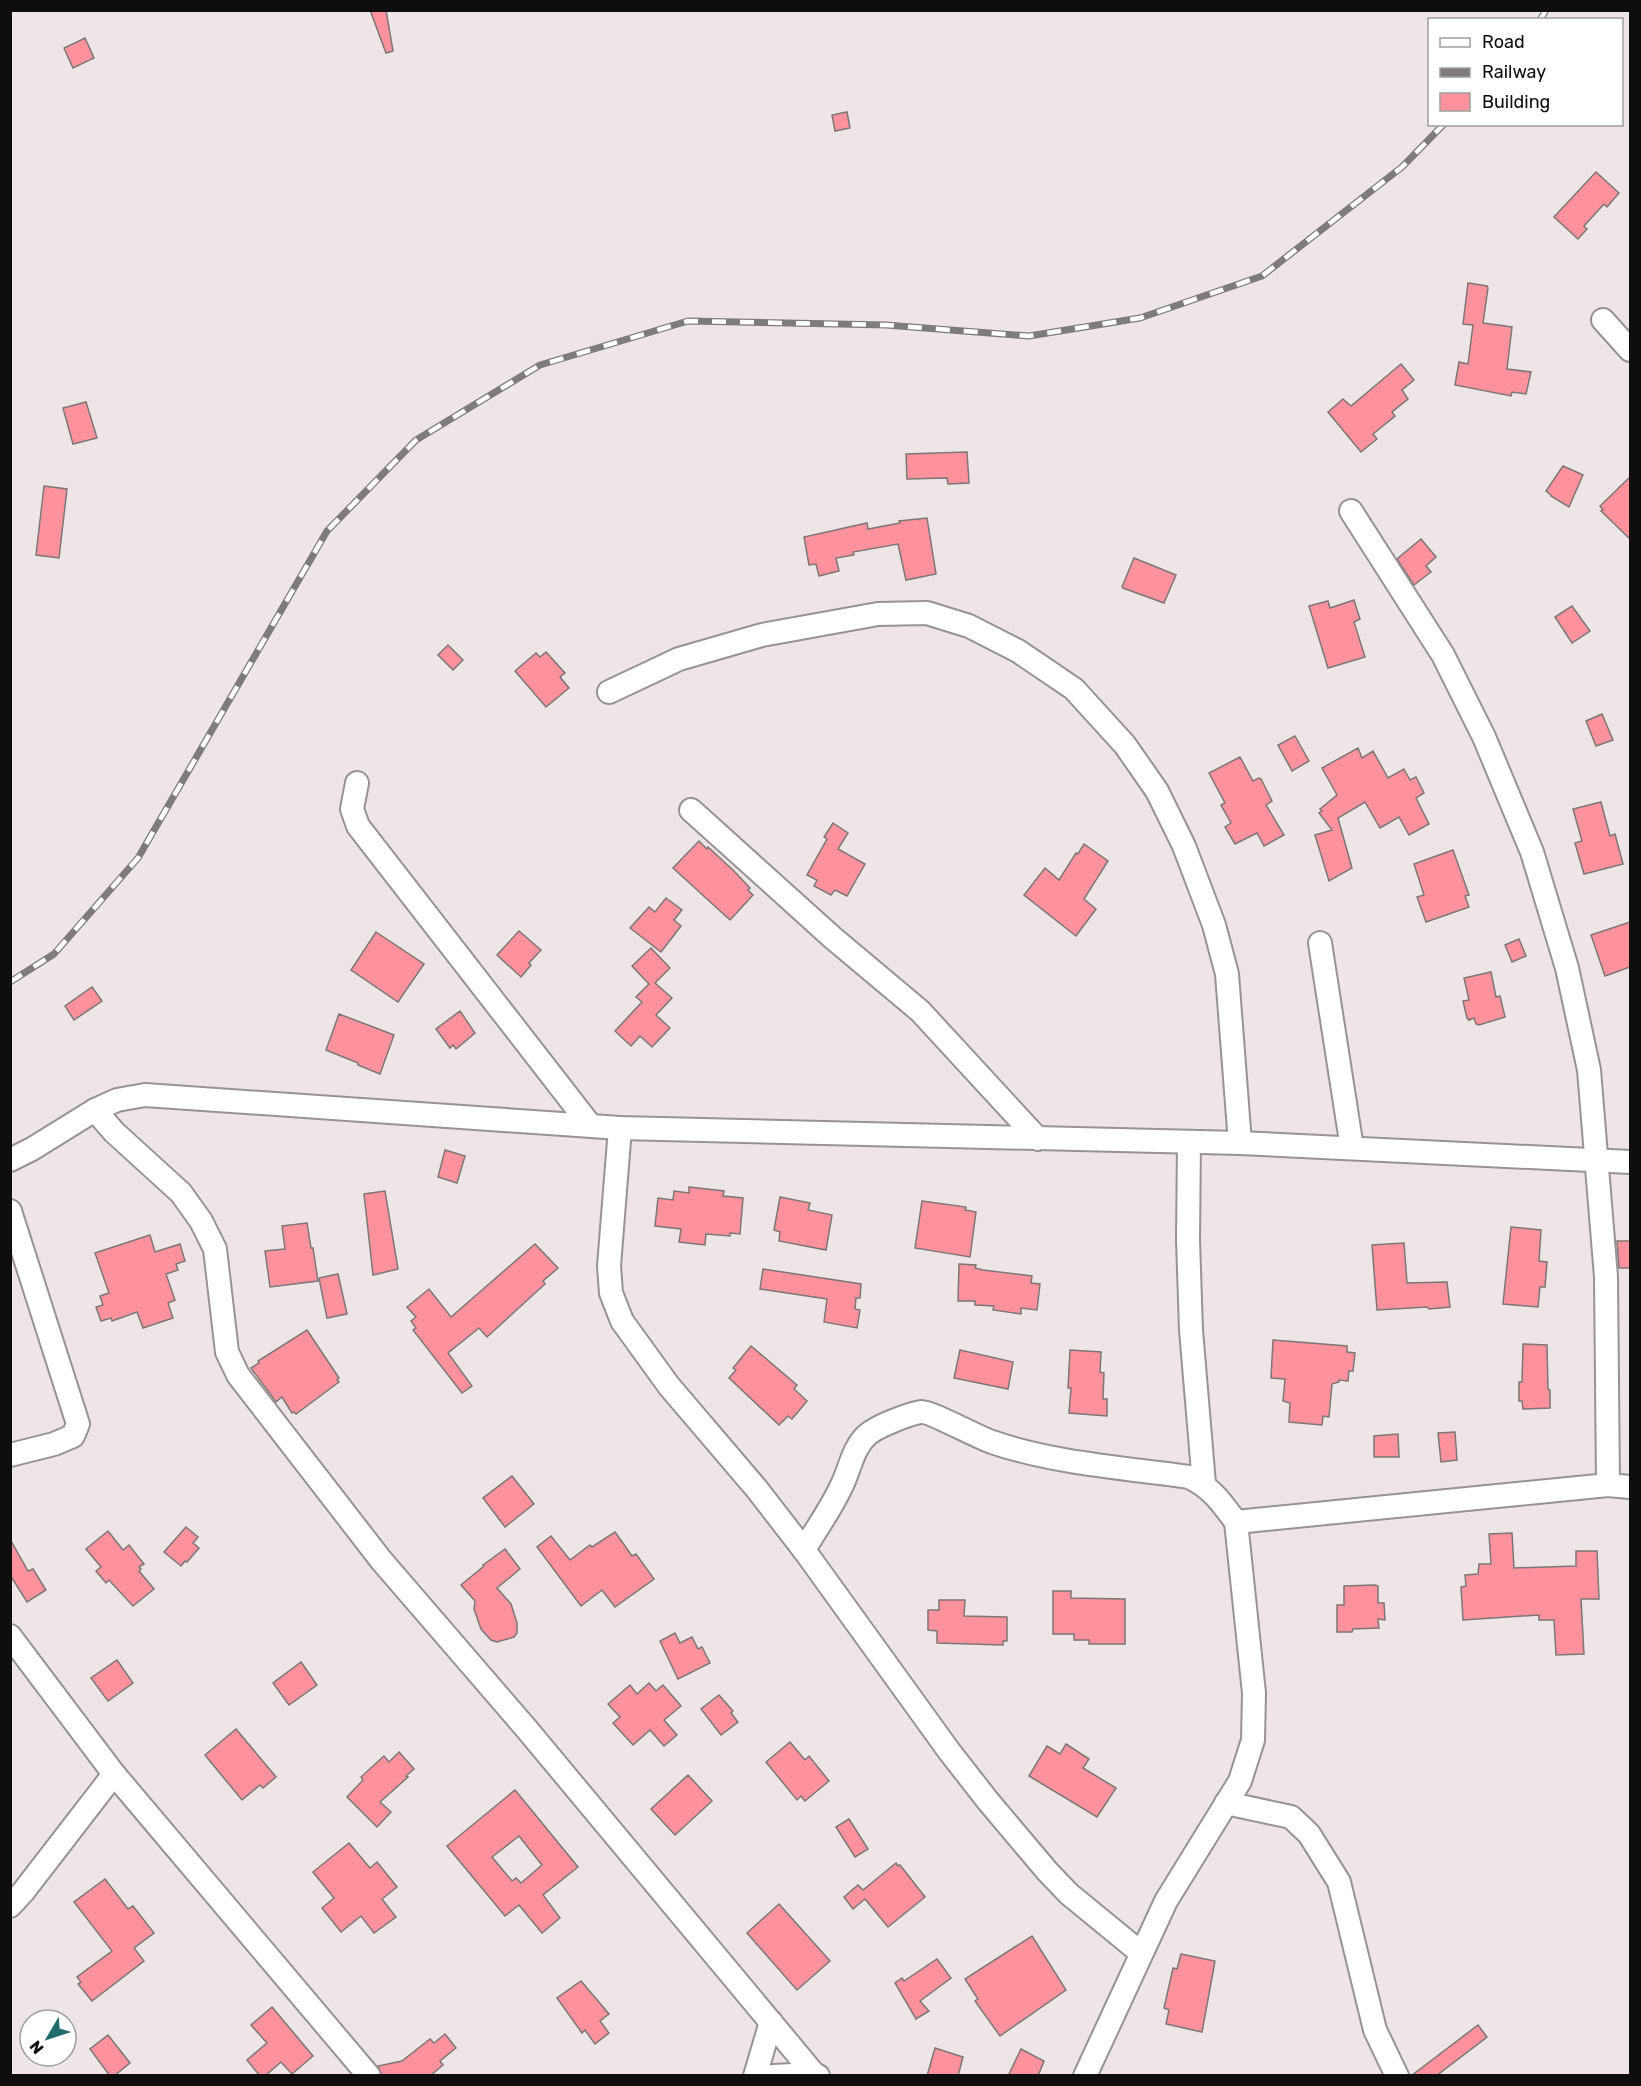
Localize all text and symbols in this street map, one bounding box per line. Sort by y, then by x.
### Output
legend [1428,18,1623,126]
text: Road [1482,31,1525,53]
text: Railway [1482,61,1546,83]
text: Building [1482,91,1550,113]
north arrow [18,2008,78,2068]
text: N [26,2037,48,2058]

